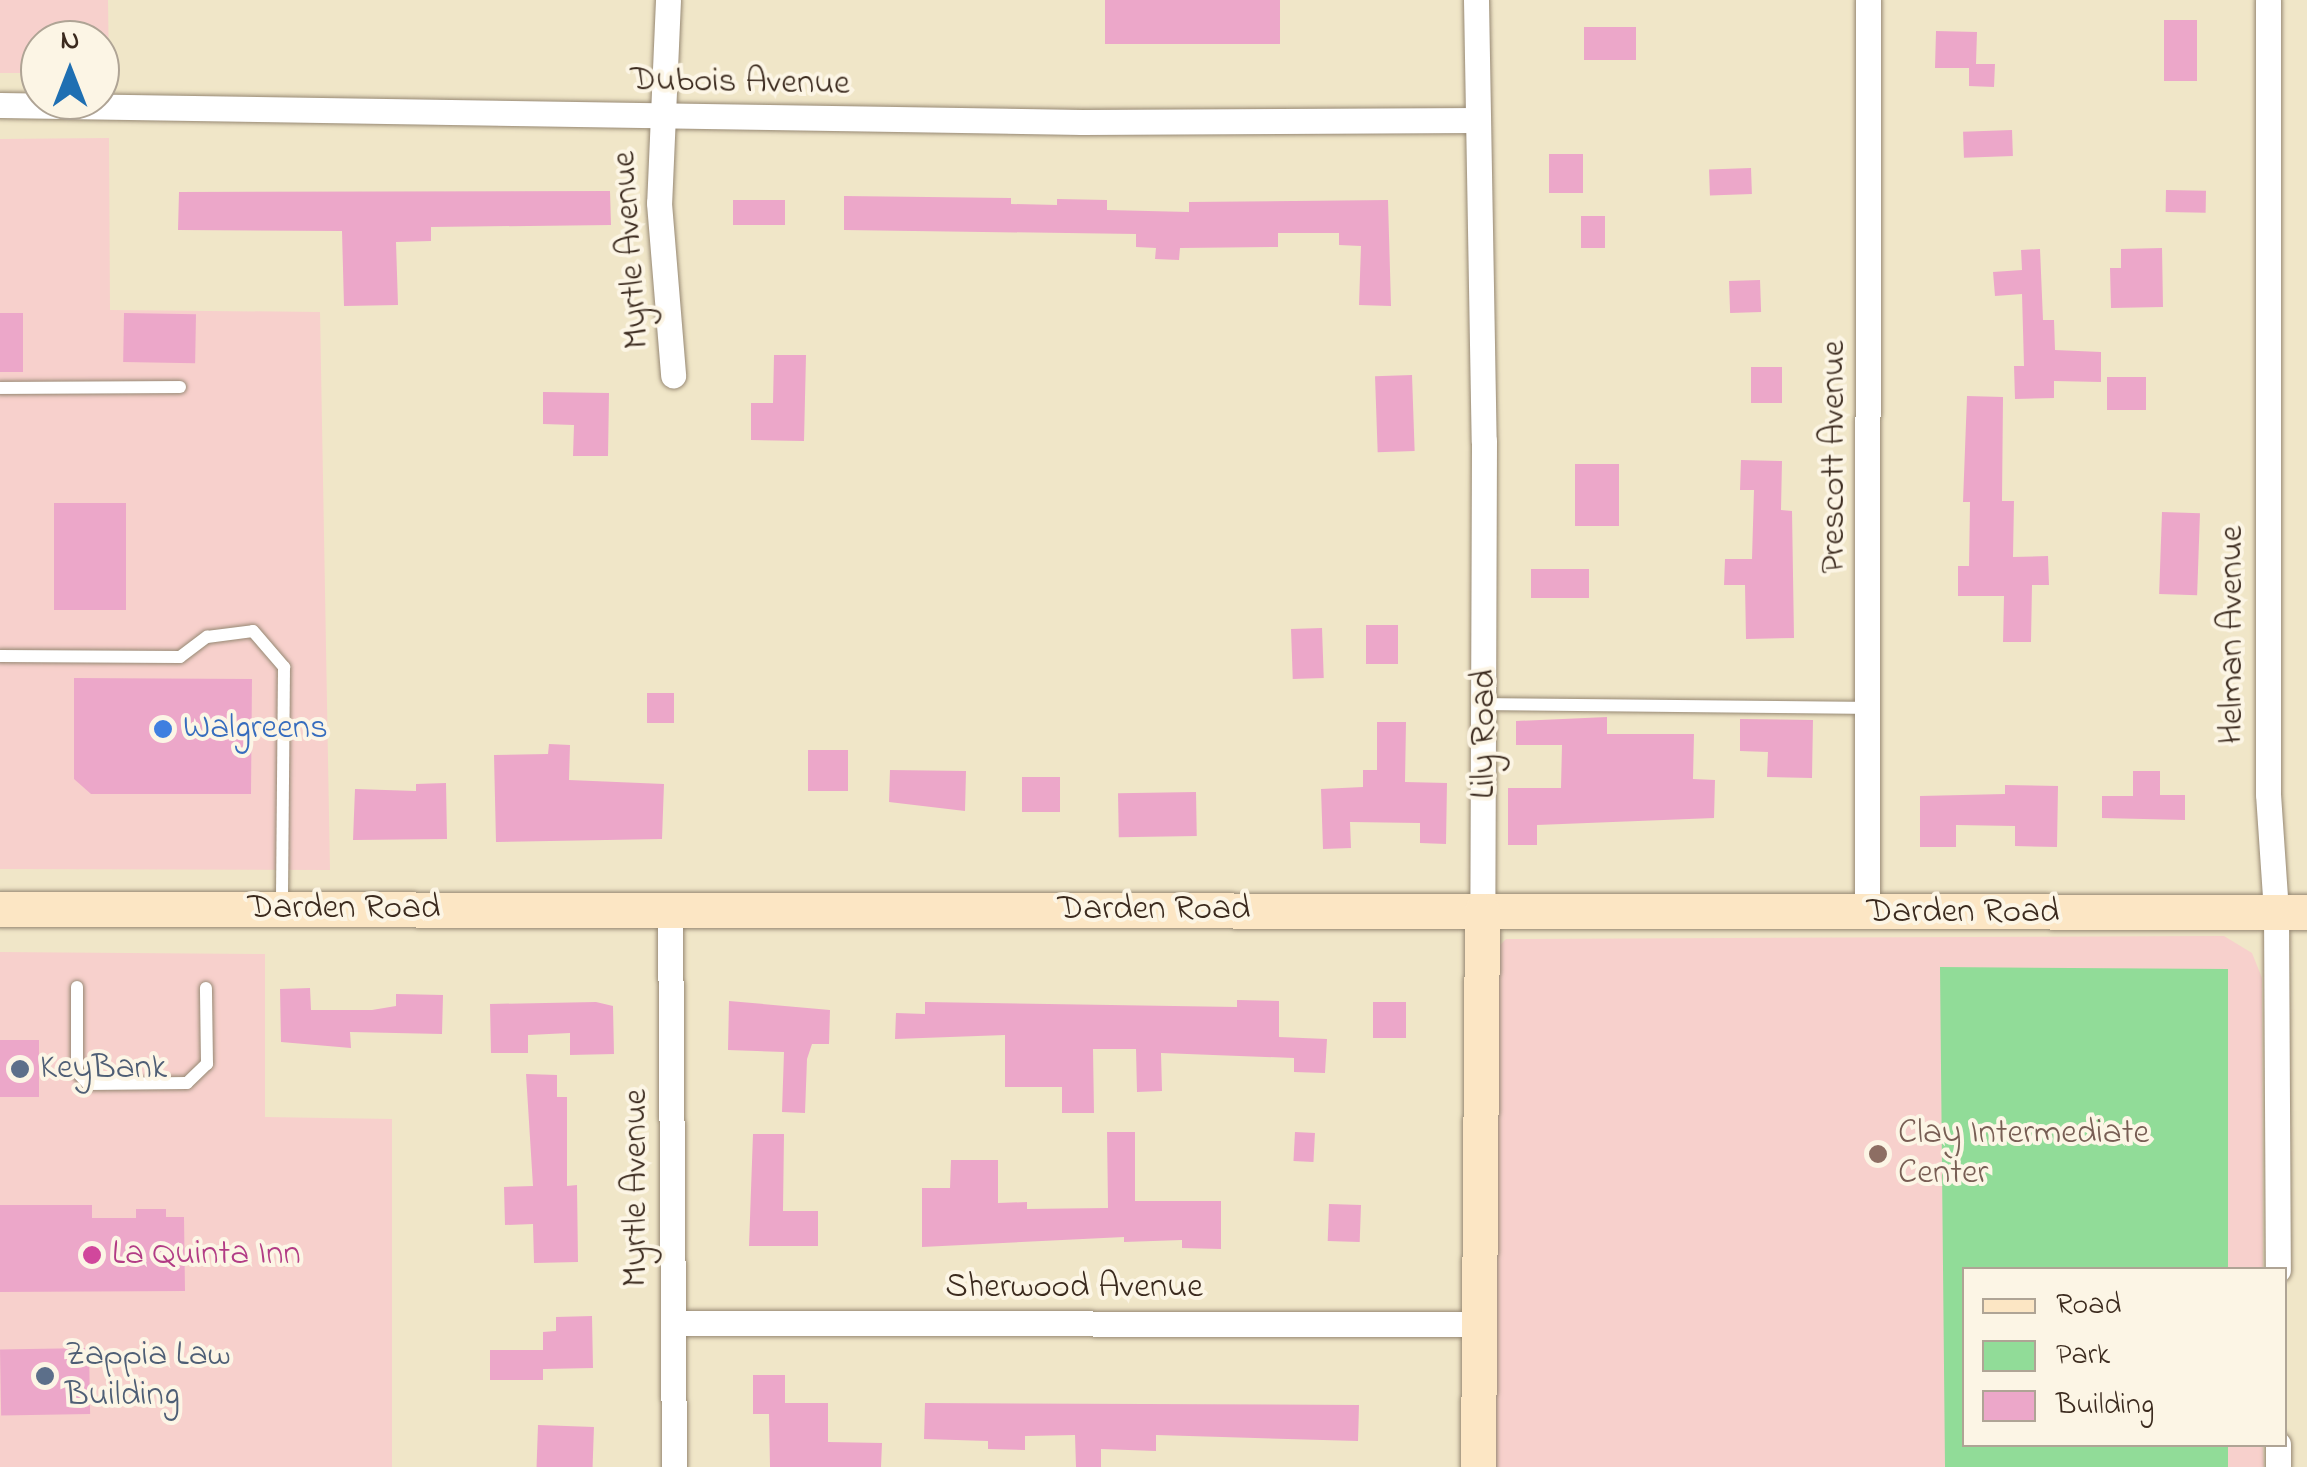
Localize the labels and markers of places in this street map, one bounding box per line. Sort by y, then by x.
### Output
place label: Walgreens [183,708,328,750]
marker: Walgreens [152,718,174,740]
place label: KeyBank [40,1048,167,1090]
marker: KeyBank [9,1058,31,1080]
place label: Clay Intermediate Center [1898,1113,2149,1195]
marker: Clay Intermediate Center [1867,1143,1889,1165]
place label: La Quinta Inn [112,1234,301,1276]
marker: La Quinta Inn [81,1244,103,1266]
place label: Zappia Law Building [65,1335,231,1417]
marker: Zappia Law Building [34,1365,56,1387]

